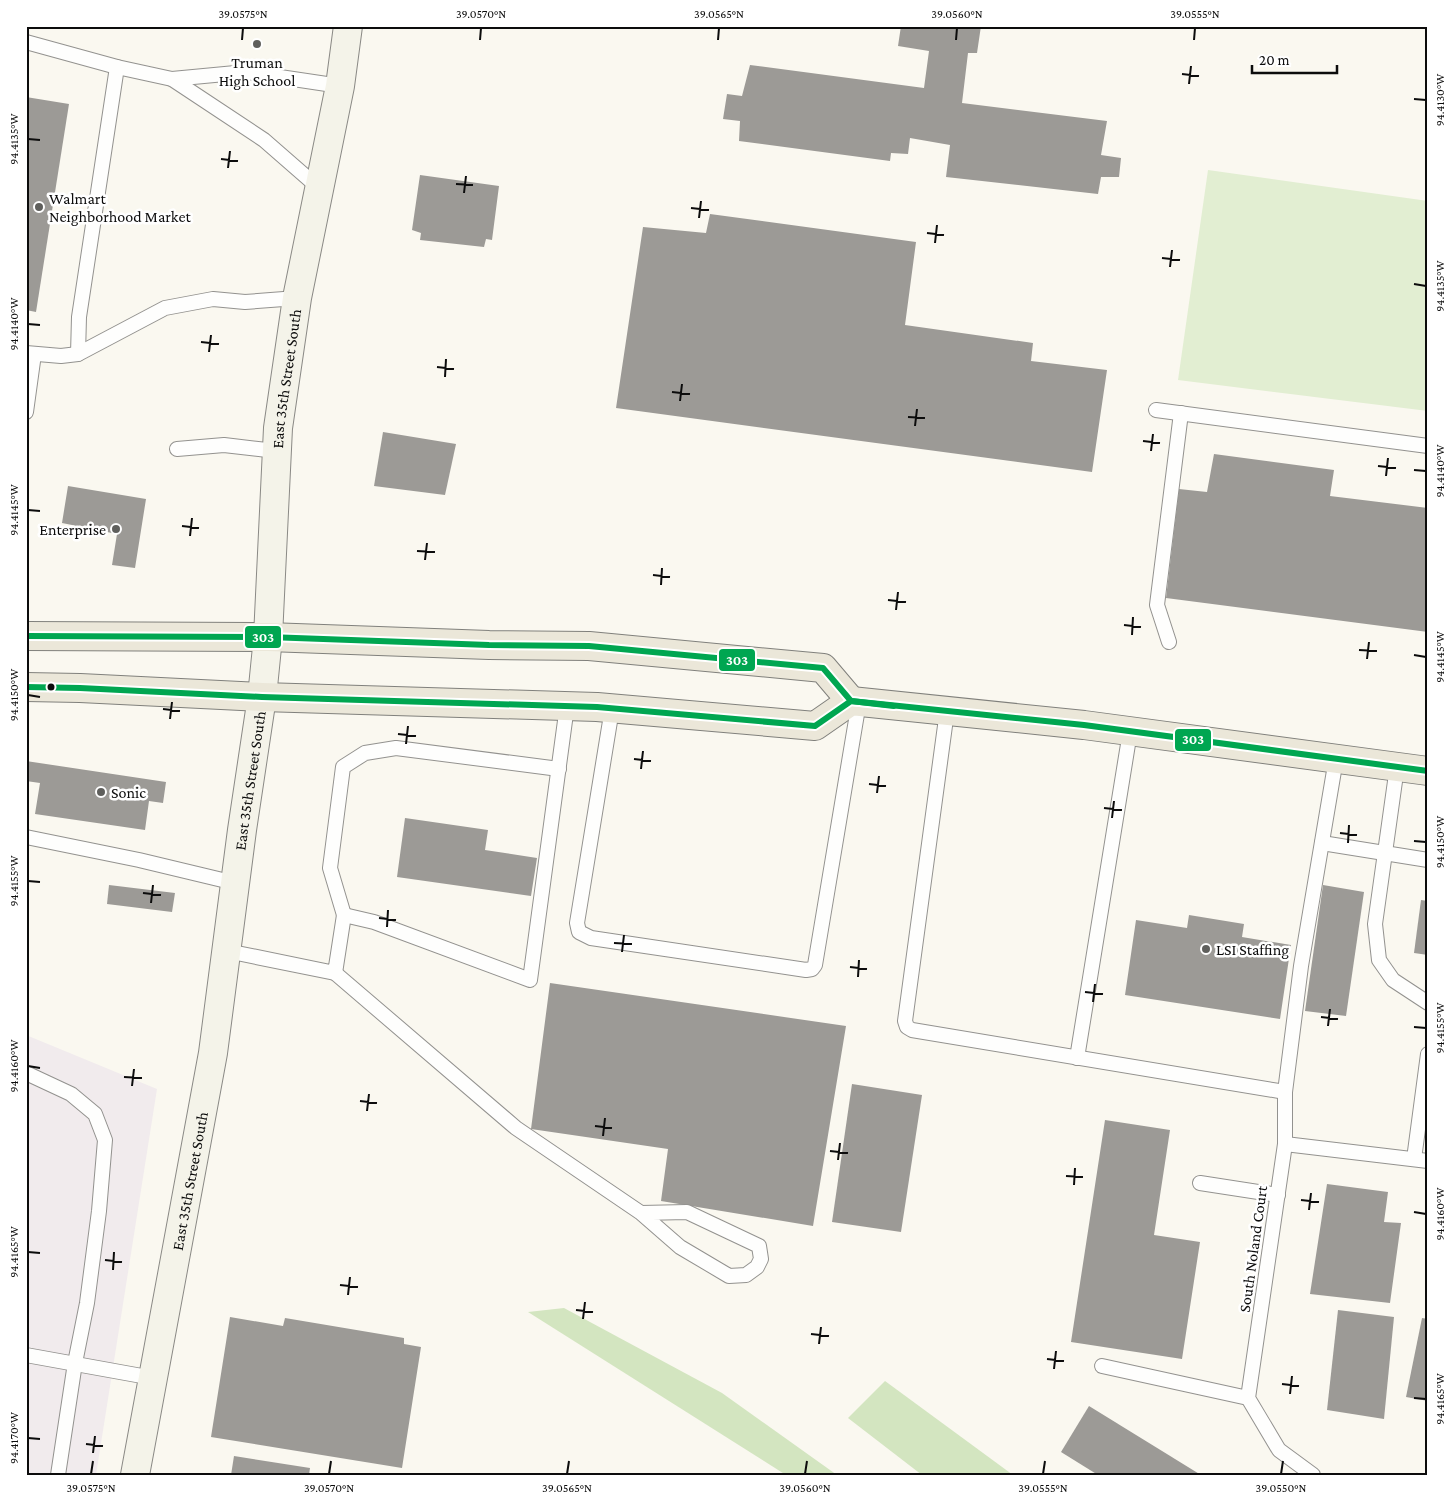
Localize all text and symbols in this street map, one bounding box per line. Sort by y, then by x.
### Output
text: 39.0575°N [218,7,268,21]
text: 39.0570°N [456,7,506,21]
text: 39.0565°N [694,7,744,21]
text: 39.0560°N [931,7,983,21]
text: 39.0555°N [1170,7,1220,21]
marker: Truman High School [251,38,263,50]
scale bar [1252,42,1336,74]
text: 20 m [1259,52,1290,68]
place label: Truman High School [219,54,295,90]
text: 94.4130°W [1433,74,1447,126]
text: 94.4135°W [7,113,21,165]
place label: Walmart Neighborhood Market [49,190,191,226]
marker: Walmart Neighborhood Market [33,201,45,213]
text: 94.4135°W [1433,260,1447,312]
text: 94.4140°W [7,298,21,350]
street label: East 35th Street South [269,307,304,449]
text: 94.4140°W [1433,445,1447,497]
text: 94.4145°W [7,484,21,536]
place label: Enterprise [39,521,106,539]
marker: Enterprise [110,523,122,535]
line badge: 303 [244,625,282,649]
text: 303 [252,629,274,645]
text: 94.4145°W [1433,631,1447,683]
line badge: 303 [718,648,756,672]
text: 303 [726,652,748,668]
text: 94.4150°W [7,669,21,721]
unlabelled marker [46,682,56,692]
street label: East 35th Street South [231,709,268,851]
line badge: 303 [1174,728,1212,752]
text: 303 [1182,731,1204,747]
place label: Sonic [111,784,146,801]
marker: Sonic [95,786,107,798]
text: 94.4150°W [1433,816,1447,868]
text: 94.4155°W [7,855,21,907]
place label: LSI Staffing [1216,941,1289,959]
marker: LSI Staffing [1200,943,1212,955]
text: 94.4155°W [1433,1002,1447,1054]
text: 94.4160°W [7,1040,21,1092]
street label: East 35th Street South [168,1110,211,1252]
street label: South Noland Court [1236,1184,1270,1313]
text: 94.4160°W [1433,1188,1447,1240]
text: 94.4165°W [7,1226,21,1278]
text: 94.4165°W [1433,1373,1447,1425]
text: 94.4170°W [7,1412,21,1464]
text: 39.0575°N [66,1481,116,1495]
text: 39.0570°N [304,1481,354,1495]
text: 39.0565°N [542,1481,592,1495]
text: 39.0560°N [779,1481,831,1495]
text: 39.0555°N [1018,1481,1068,1495]
text: 39.0550°N [1256,1481,1306,1495]

